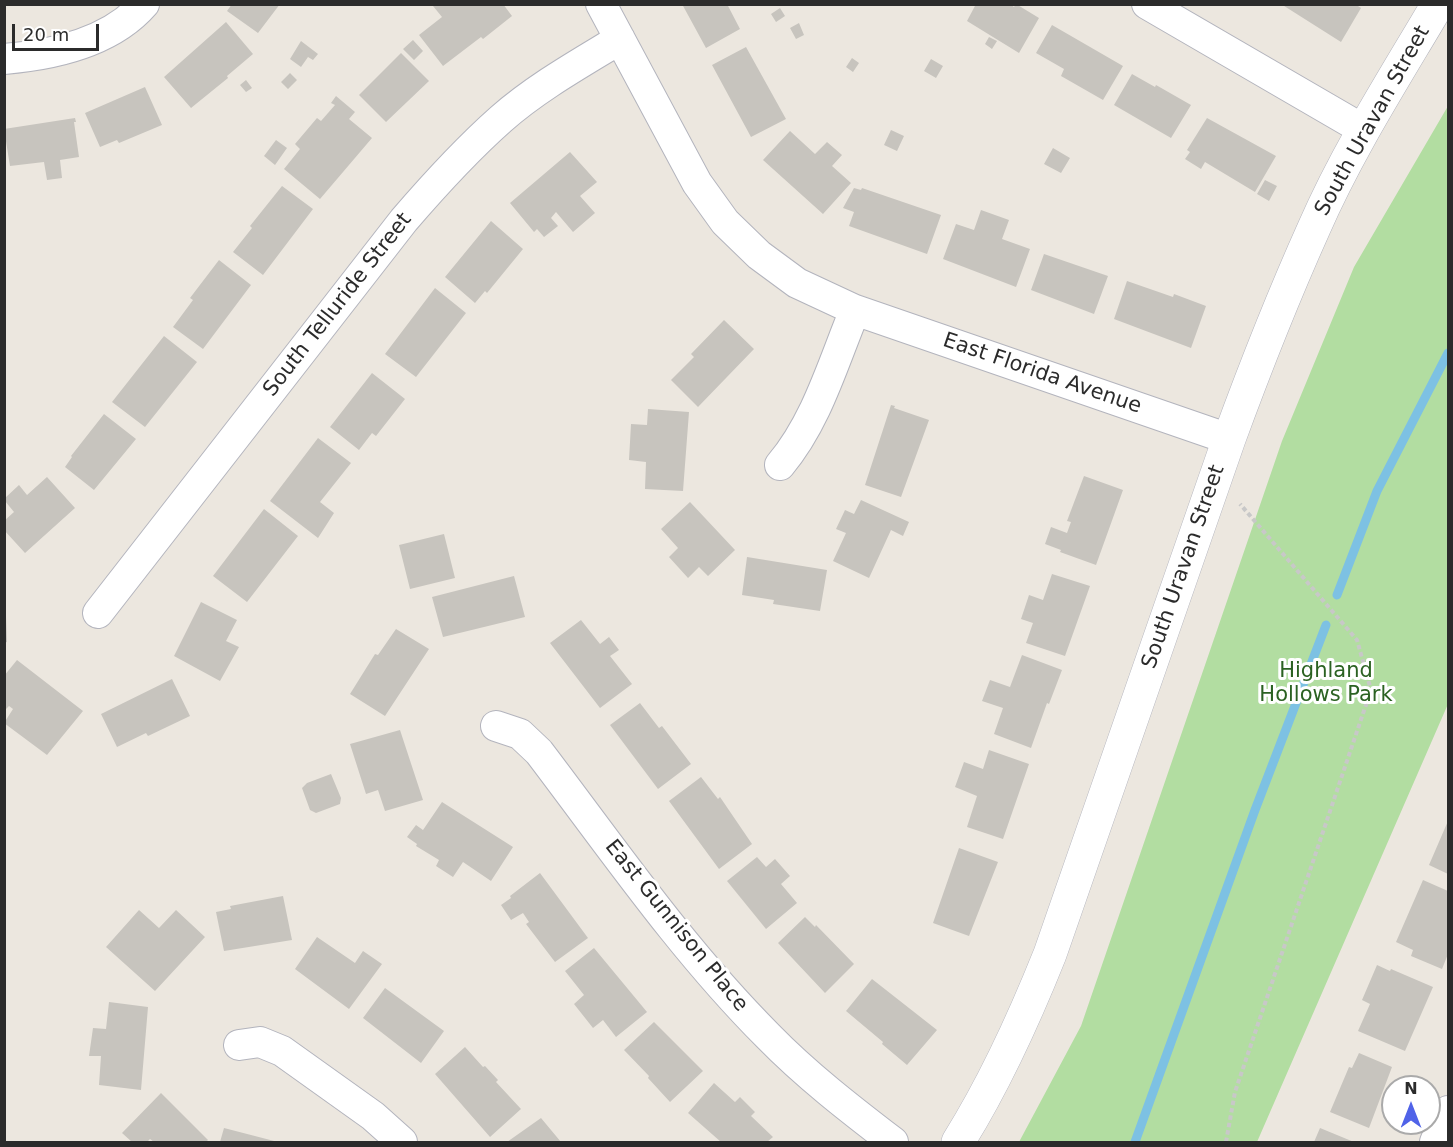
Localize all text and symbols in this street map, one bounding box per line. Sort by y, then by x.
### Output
scale bar [15,12,102,50]
street label: South Uravan Street [1310,21,1436,221]
text: 20 m [23,24,69,45]
street label: South Telluride Street [258,208,418,402]
street label: East Florida Avenue [940,328,1144,420]
street label: South Uravan Street [1137,462,1231,672]
park label: Highland Hollows Park [1259,659,1393,709]
street label: East Gunnison Place [599,835,753,1017]
north arrow [1381,1075,1441,1135]
text: N [1404,1079,1418,1098]

